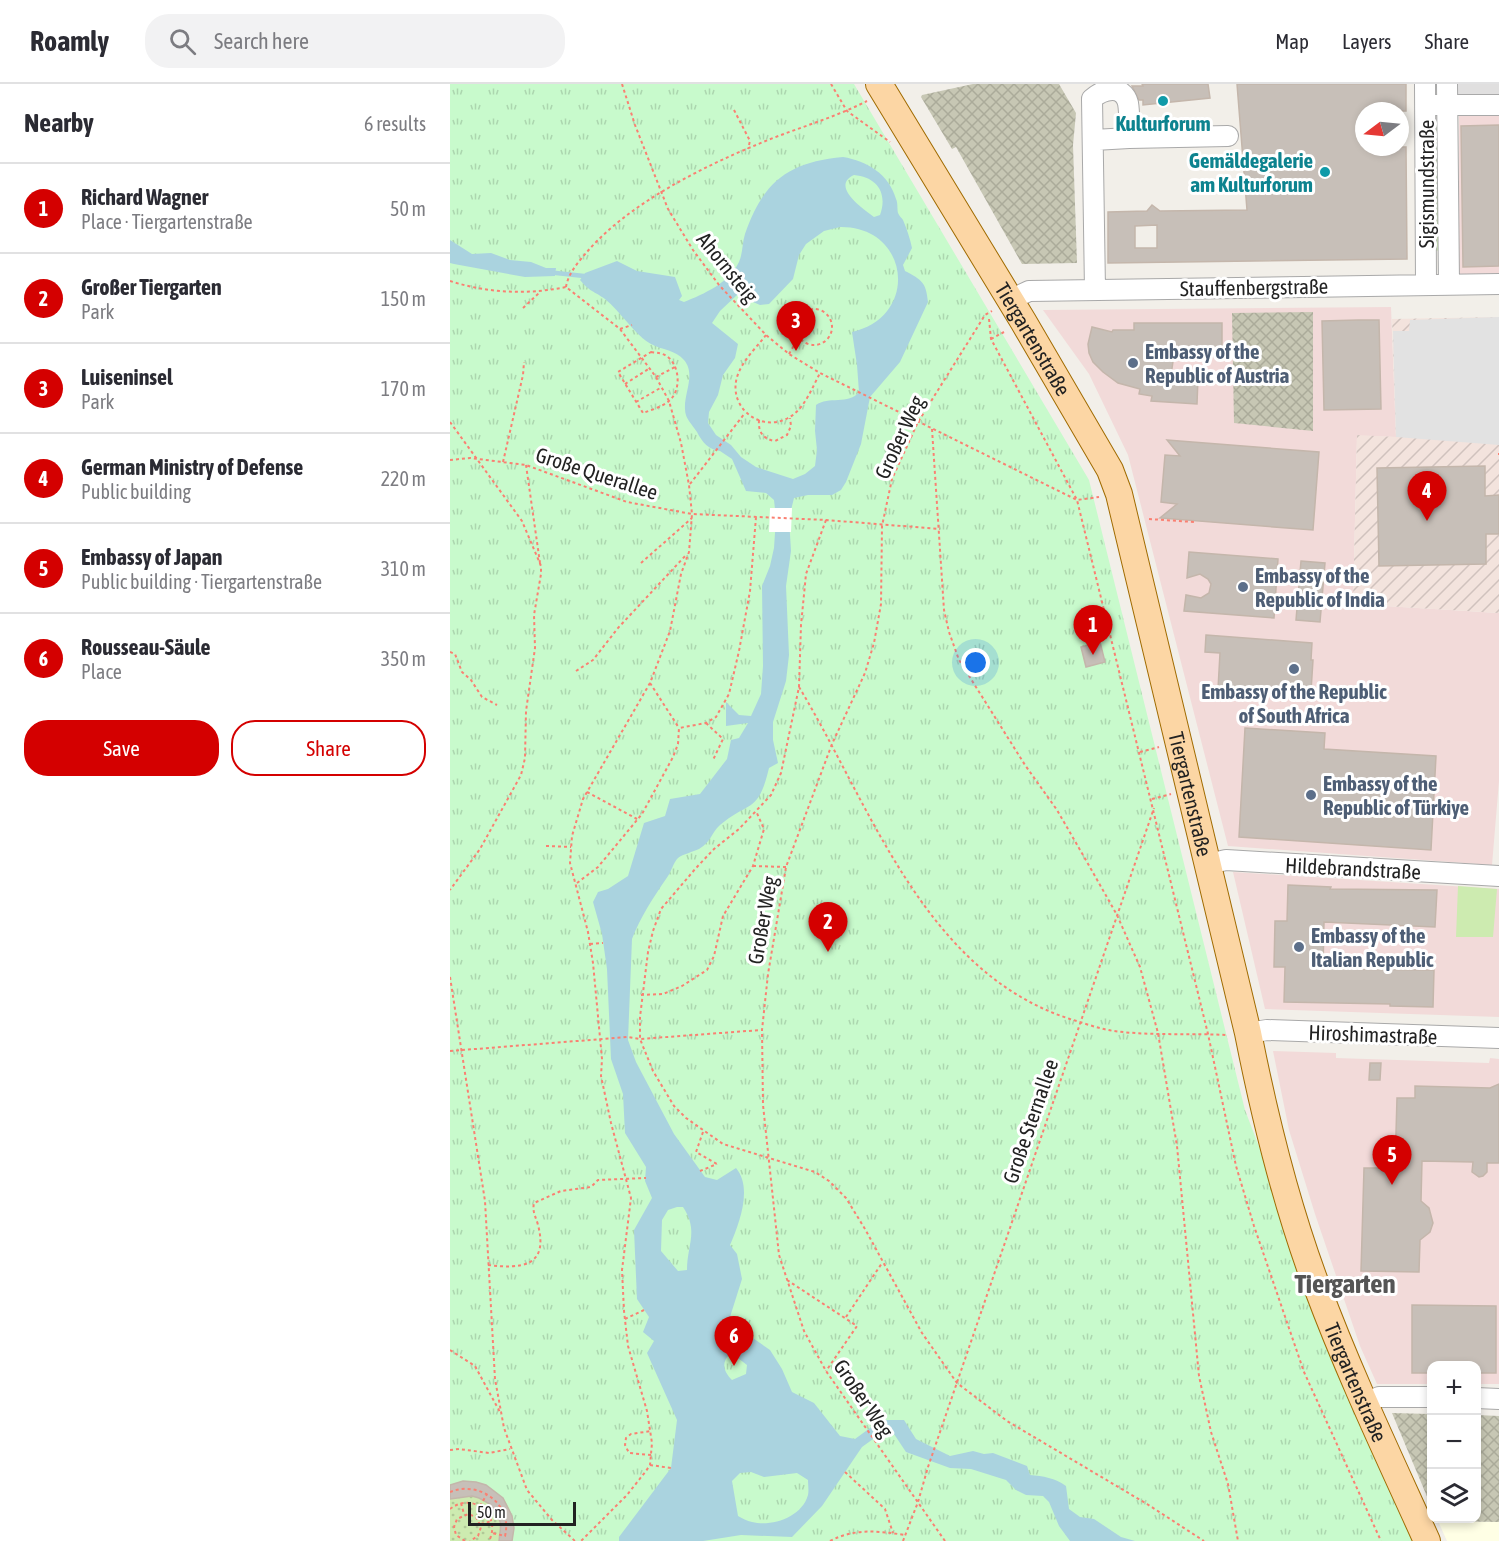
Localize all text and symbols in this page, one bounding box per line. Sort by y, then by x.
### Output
search box [145,14,565,68]
text: Roamly [30,25,109,57]
icon: search [166,25,199,58]
text: Search here [214,28,309,54]
text: Map [1275,29,1309,53]
text: Layers [1342,29,1392,53]
text: Share [1425,29,1469,53]
marker: Kulturforum [1156,94,1170,108]
north arrow [1355,102,1409,156]
text: Nearby [24,108,94,138]
place label: Kulturforum [1115,111,1211,135]
text: 6 results [364,112,426,135]
street label: Sigismundstraße [1414,120,1438,248]
place label: Gemäldegalerie am Kulturforum [1189,148,1313,196]
marker: Gemäldegalerie am Kulturforum [1318,165,1332,179]
text: Richard Wagner [81,184,208,210]
text: 1 [39,197,48,220]
text: 50 m [390,197,426,220]
text: Place · Tiergartenstraße [81,210,253,233]
street label: Ahornsteig [692,227,764,307]
text: Großer Tiergarten [81,274,222,300]
street label: Stauffenbergstraße [1180,274,1328,300]
street label: Tiergartenstraße [990,278,1076,400]
text: 2 [39,287,48,310]
text: 150 m [381,287,426,310]
text: Park [81,300,114,323]
pin: 3 [776,302,816,351]
place label: Embassy of the Republic of Austria [1145,339,1290,387]
marker: Embassy of the Republic of Austria [1126,356,1140,370]
text: Luiseninsel [81,364,173,390]
text: 3 [39,377,48,400]
text: 170 m [381,377,426,400]
text: Park [81,390,114,413]
street label: Großer Weg [869,392,929,482]
street label: Große Querallee [533,442,661,504]
text: German Ministry of Defense [81,454,303,480]
text: 4 [39,467,48,490]
text: 220 m [381,467,426,490]
pin: 4 [1408,472,1446,521]
text: Public building [81,480,191,503]
text: Embassy of Japan [81,544,223,570]
text: 5 [39,557,48,580]
text: 310 m [381,557,426,580]
place label: Embassy of the Republic of India [1255,563,1385,611]
text: Public building · Tiergartenstraße [81,570,322,593]
marker: Embassy of the Republic of India [1236,580,1250,594]
pin: 1 [1074,606,1112,655]
text: Rousseau-Säule [81,634,211,660]
text: 6 [39,647,48,670]
text: 350 m [381,647,426,670]
your location [961,648,990,677]
text: Place [81,660,122,683]
marker: Embassy of the Republic of South Africa [1287,662,1301,676]
place label: Embassy of the Republic of South Africa [1201,679,1387,727]
button: Save [24,720,219,776]
button: Share [231,720,426,776]
street label: Tiergartenstraße [1164,729,1217,859]
place label: Embassy of the Republic of Türkiye [1323,771,1469,819]
marker: Embassy of the Republic of Türkiye [1304,788,1318,802]
street label: Hildebrandstraße [1285,852,1421,884]
street label: Großer Weg [742,874,782,966]
pin: 2 [808,902,848,952]
place label: Embassy of the Italian Republic [1311,923,1434,971]
marker: Embassy of the Italian Republic [1292,940,1306,954]
street label: Hiroshimastraße [1308,1020,1438,1048]
street label: Große Sternallee [998,1056,1062,1186]
pin: 5 [1372,1136,1412,1185]
district label: Tiergarten [1294,1268,1396,1299]
pin: 6 [714,1316,754,1366]
street label: Tiergartenstraße [1320,1319,1392,1445]
street label: Großer Weg [829,1354,899,1442]
map controls [1427,1361,1481,1523]
button: + [1427,1361,1481,1415]
button: − [1427,1415,1481,1469]
button: layers [1427,1469,1481,1523]
scale bar [468,1499,576,1526]
text: 50 m [477,1503,506,1521]

